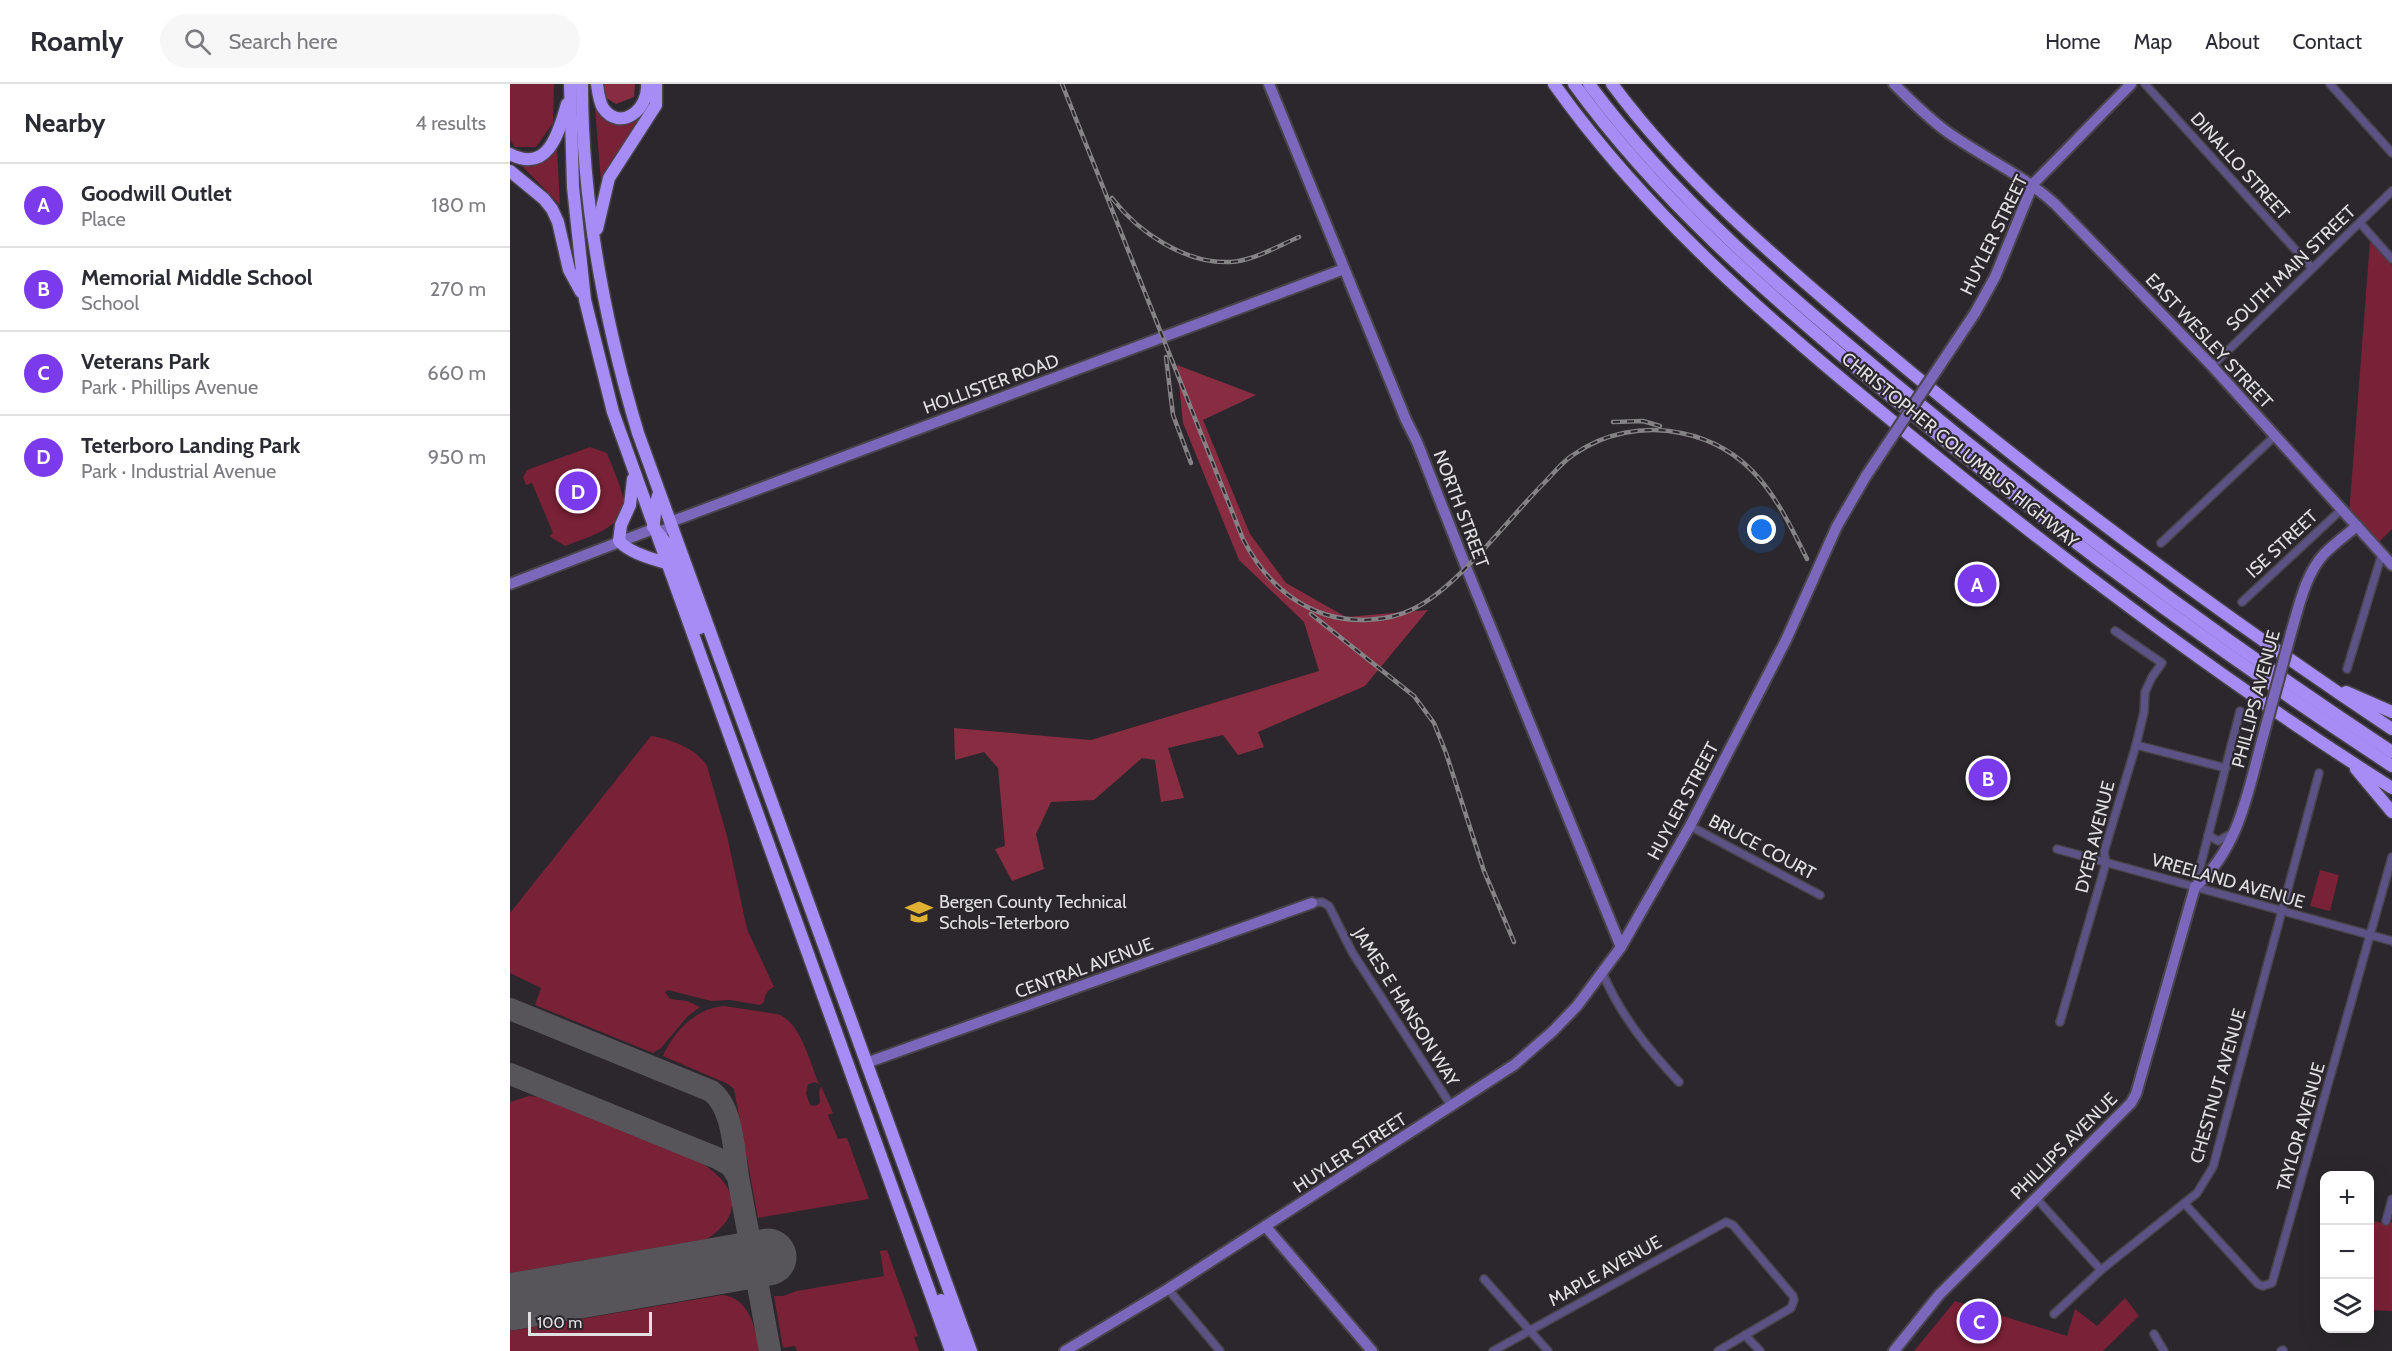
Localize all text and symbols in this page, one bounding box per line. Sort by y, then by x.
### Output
search box [160,14,580,68]
text: Roamly [30,24,124,58]
icon: search [181,25,214,58]
text: Search here [229,28,338,55]
text: Home [2045,29,2101,54]
text: Map [2134,29,2172,54]
text: About [2205,29,2259,54]
text: Contact [2292,29,2362,54]
text: Nearby [24,107,105,139]
street label: DINALLO STREET [2186,108,2294,225]
text: 4 results [415,111,486,135]
street label: HUYLER STREET [1956,171,2033,298]
text: Goodwill Outlet [81,180,232,207]
text: A [37,193,50,217]
text: 180 m [431,193,486,217]
street label: SOUTH MAIN STREET [2222,200,2361,335]
text: Place [81,207,126,231]
text: Memorial Middle School [81,264,312,291]
street label: EAST WESLEY STREET [2141,269,2277,413]
text: B [37,277,50,301]
text: 270 m [430,277,486,301]
text: School [81,291,139,315]
text: Veterans Park [81,348,210,375]
street label: CHRISTOPHER COLUMBUS HIGHWAY [1837,348,2083,553]
street label: HOLLISTER ROAD [920,349,1062,419]
text: C [37,361,50,385]
text: 660 m [427,361,486,385]
text: Park · Phillips Avenue [81,375,258,399]
text: Teterboro Landing Park [81,432,301,459]
text: D [36,445,51,469]
text: 950 m [428,445,486,469]
street label: NORTH STREET [1429,447,1494,571]
text: Park · Industrial Avenue [81,459,276,483]
pin: D [558,468,598,514]
street label: ISE STREET [2242,505,2323,583]
your location [1747,515,1776,544]
pin: A [1958,562,1996,606]
street label: PHILLIPS AVENUE [2227,628,2285,770]
street label: HUYLER STREET [1643,738,1723,864]
pin: B [1968,756,2008,800]
street label: DYER AVENUE [2070,779,2120,895]
street label: BRUCE COURT [1705,810,1819,885]
street label: VREELAND AVENUE [2149,849,2307,913]
place label: Bergen County Technical Schols-Teterboro [939,891,1127,934]
school or university icon: Bergen County Technical Schols-Teterboro [904,897,934,927]
street label: JAMES E HANSON WAY [1348,923,1464,1091]
street label: CENTRAL AVENUE [1012,933,1156,1003]
street label: CHESTNUT AVENUE [2185,1006,2251,1166]
street label: TAYLOR AVENUE [2272,1060,2330,1194]
street label: PHILLIPS AVENUE [2006,1088,2122,1204]
street label: HUYLER STREET [1289,1108,1411,1198]
map controls [2320,1171,2374,1333]
button: + [2320,1171,2374,1225]
button: − [2320,1225,2374,1279]
street label: MAPLE AVENUE [1545,1231,1665,1311]
button: layers [2320,1279,2374,1333]
pin: C [1960,1298,1998,1344]
scale bar [528,1309,652,1336]
text: 100 m [537,1313,582,1332]

